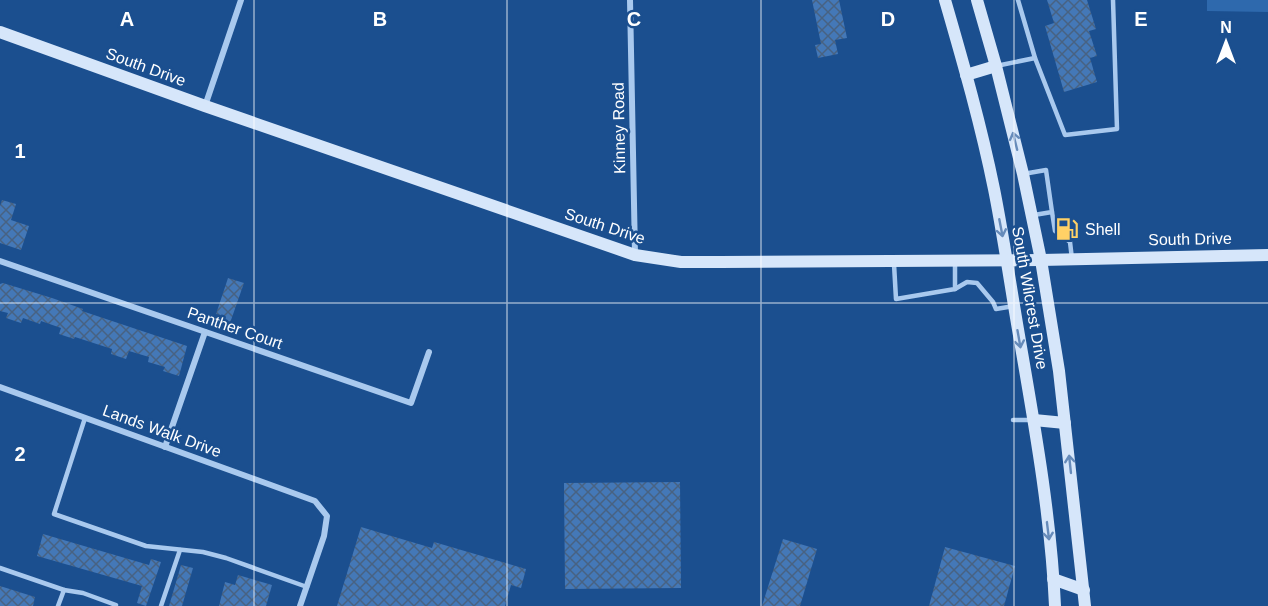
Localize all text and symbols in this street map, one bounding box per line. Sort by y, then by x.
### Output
text: A [120,8,134,30]
text: B [373,8,387,30]
text: C [627,8,641,30]
text: D [881,8,895,30]
text: E [1134,8,1148,30]
north arrow [1196,12,1256,72]
text: N [1220,19,1232,36]
street label: South Drive [104,45,188,89]
street label: Kinney Road [610,82,628,174]
one-way arrow [1008,132,1020,151]
text: 1 [14,140,26,162]
street label: South Drive [563,205,647,247]
fuel station icon: Shell [1054,216,1080,242]
one-way arrow [996,218,1007,237]
place label: Shell [1085,221,1121,238]
street label: South Wilcrest Drive [1009,225,1051,371]
street label: South Drive [1148,230,1232,248]
street label: Panther Court [185,304,285,352]
one-way arrow [1014,328,1025,348]
street label: Lands Walk Drive [100,402,224,460]
text: 2 [14,443,26,465]
one-way arrow [1064,455,1075,475]
one-way arrow [1042,521,1053,541]

